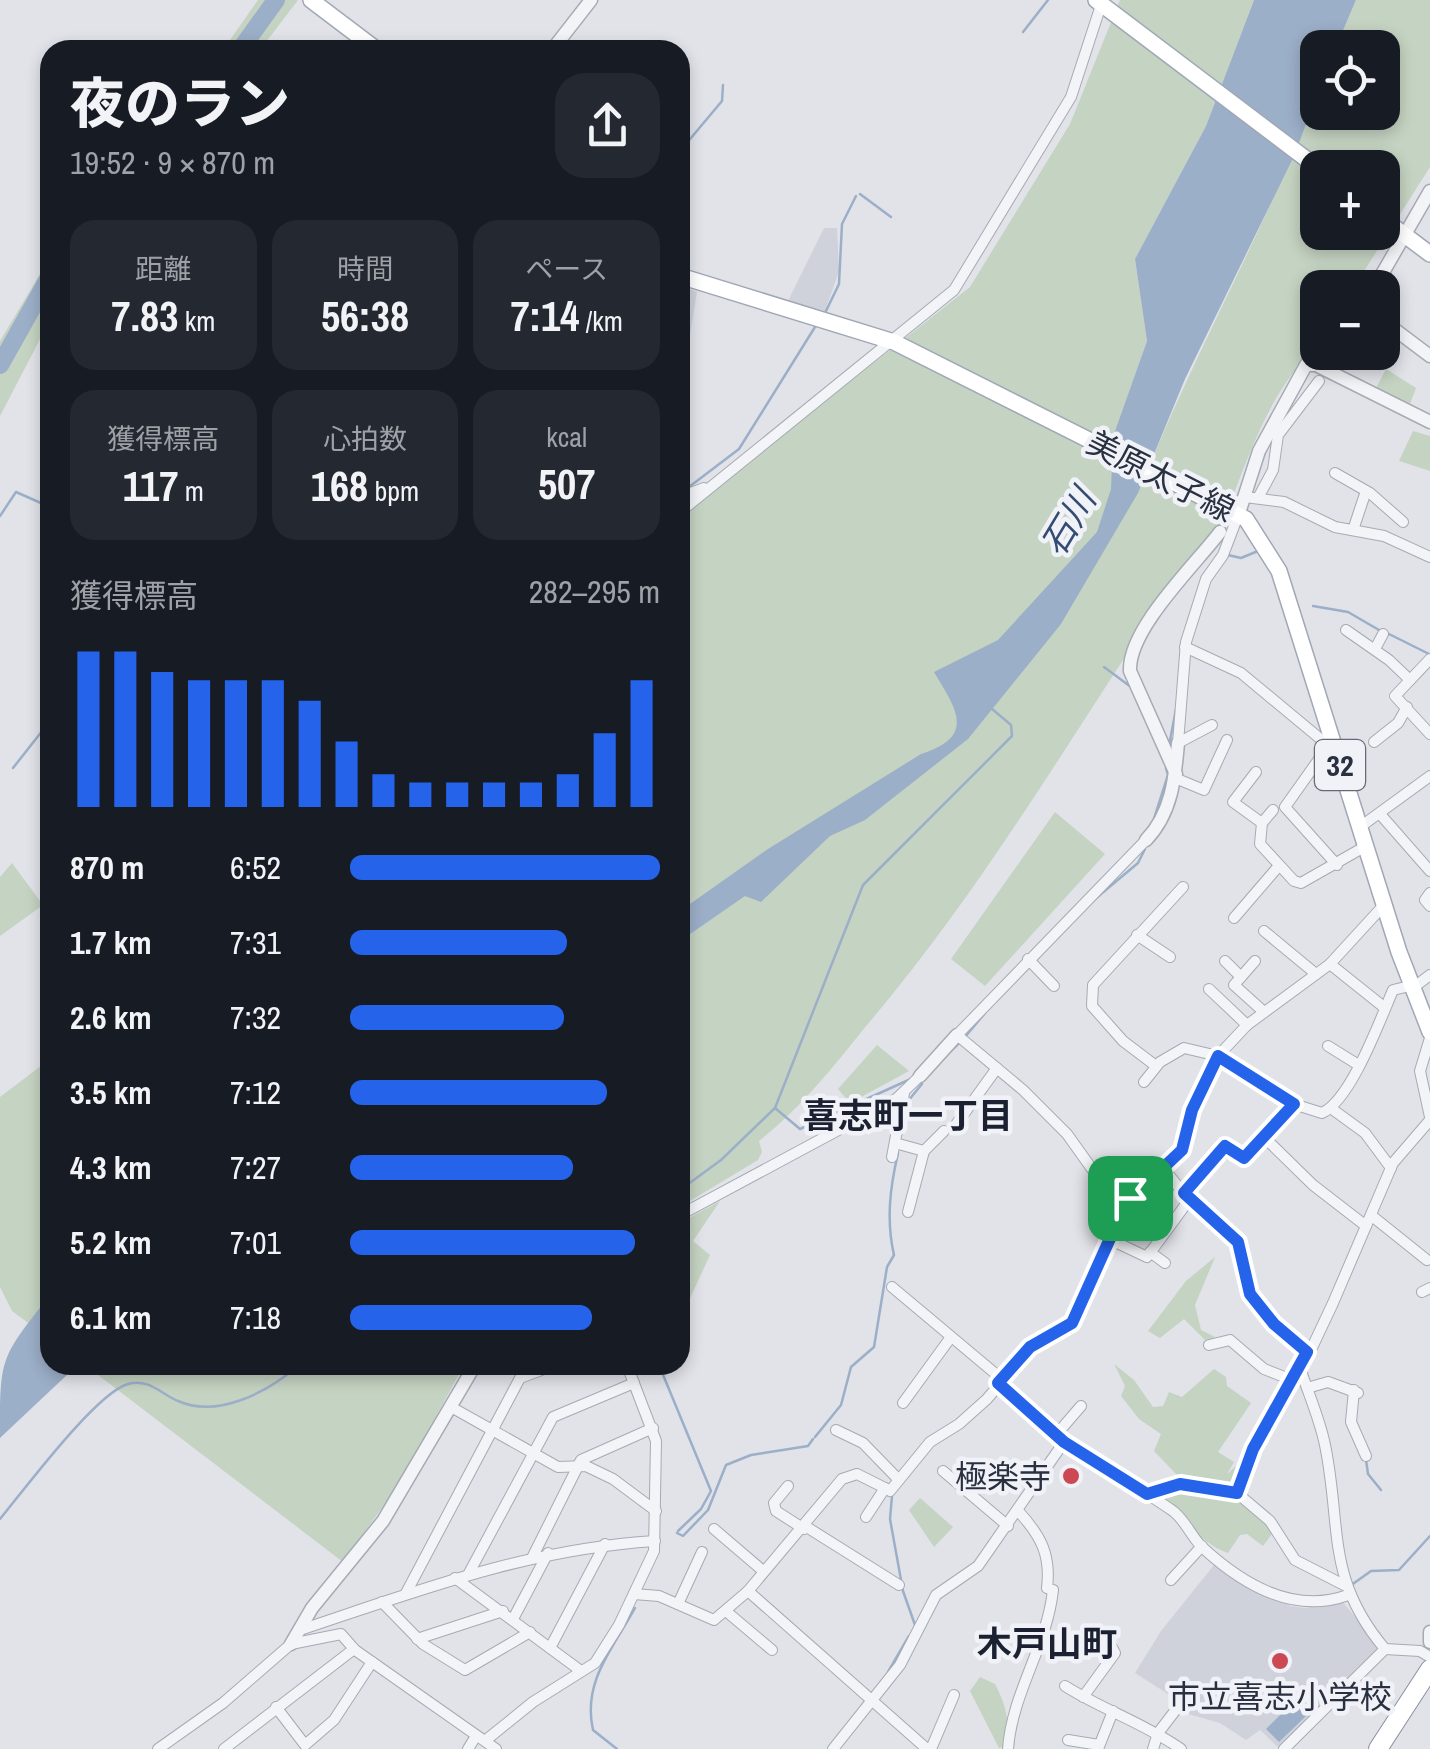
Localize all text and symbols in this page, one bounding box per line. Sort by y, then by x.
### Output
map controls [1300,30,1400,370]
button: locate [1300,30,1400,130]
text: 夜のラン [70,66,290,140]
button: share [555,73,660,178]
text: 19:52 · 9 × 870 m [70,141,275,184]
button: + [1300,150,1400,250]
text: 距離 [135,250,191,288]
text: 時間 [337,250,393,288]
text: ペース [525,250,608,288]
button: − [1300,270,1400,370]
text: 7.83 [111,288,178,344]
text: 56:38 [321,288,409,344]
text: 7:14 [511,288,579,344]
text: km [178,302,215,340]
text: /km [579,302,623,340]
text: kcal [546,418,587,456]
text: 獲得標高 [107,420,219,458]
text: 心拍数 [323,420,407,458]
street label: 美原太子線 [1080,421,1242,531]
text: 507 [538,456,595,512]
text: 117 [123,458,178,514]
text: 168 [311,458,368,514]
text: m [178,472,204,510]
text: bpm [368,472,419,510]
water label: 石川 [1030,476,1108,564]
text: 282–295 m [529,570,660,613]
text: 獲得標高 [70,574,198,617]
road number: 32 [1315,740,1365,790]
text: 870 m [70,846,144,889]
text: 6:52 [230,846,281,889]
text: 1.7 km [70,921,152,964]
text: 7:31 [230,921,281,964]
text: 2.6 km [70,996,152,1039]
text: 7:32 [230,996,281,1039]
text: 3.5 km [70,1071,152,1114]
text: 7:12 [230,1071,281,1114]
district label: 喜志町一丁目 [803,1092,1013,1139]
text: 4.3 km [70,1146,152,1189]
text: 7:27 [230,1146,281,1189]
pin [1088,1156,1173,1241]
icon: arrive [1103,1171,1158,1226]
text: 5.2 km [70,1221,152,1264]
text: 7:01 [230,1221,281,1264]
text: 6.1 km [70,1296,152,1339]
text: 7:18 [230,1296,281,1339]
place label: 極楽寺 [955,1455,1051,1498]
marker: 極楽寺 [1060,1465,1082,1487]
district label: 木戸山町 [977,1620,1117,1667]
marker: 市立喜志小学校 [1269,1650,1291,1672]
place label: 市立喜志小学校 [1168,1675,1392,1718]

